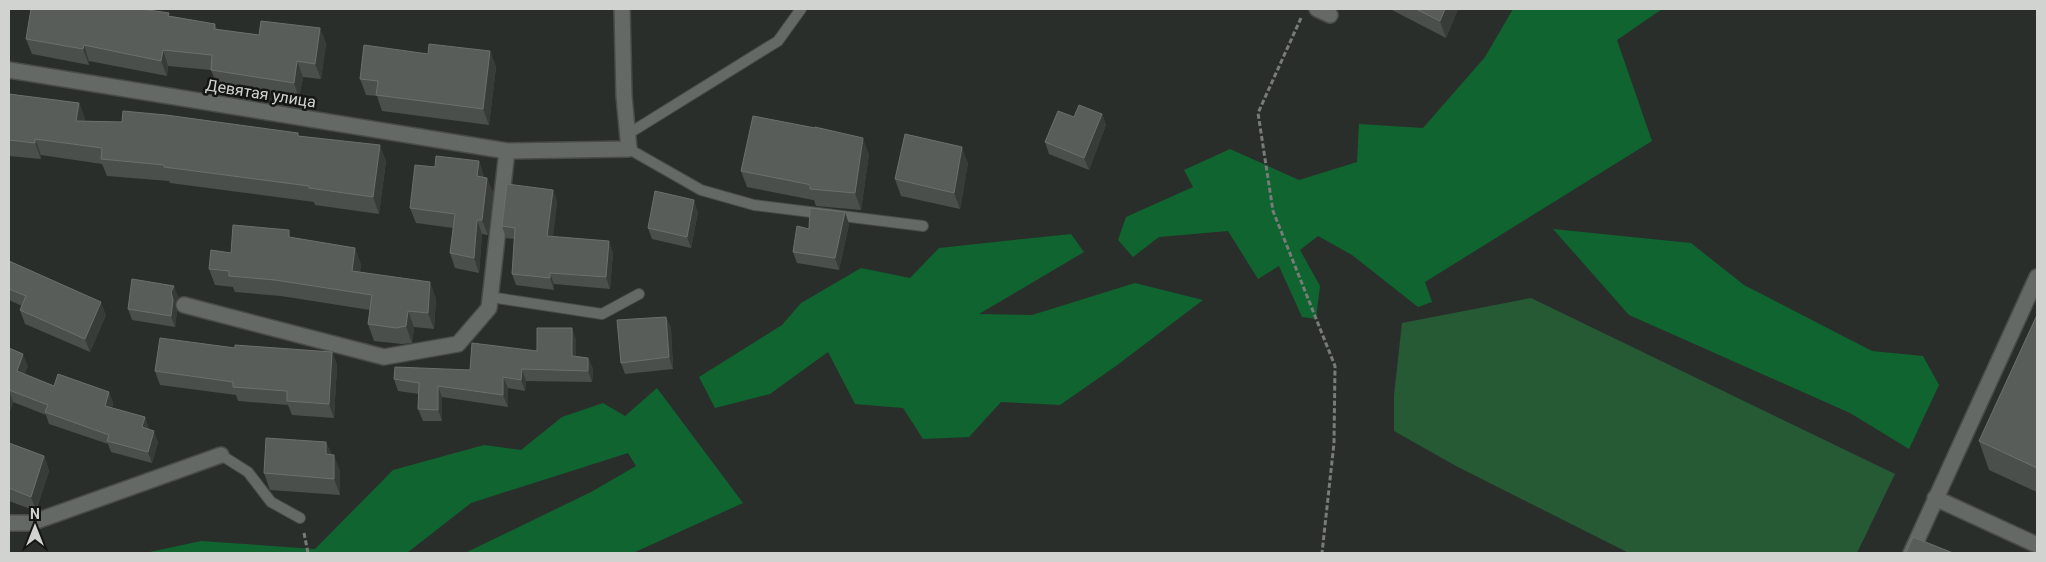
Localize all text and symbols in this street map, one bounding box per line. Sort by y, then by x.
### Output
street label: Девятая улица [204,75,317,112]
north arrow [10,502,60,552]
text: N [30,506,40,522]

